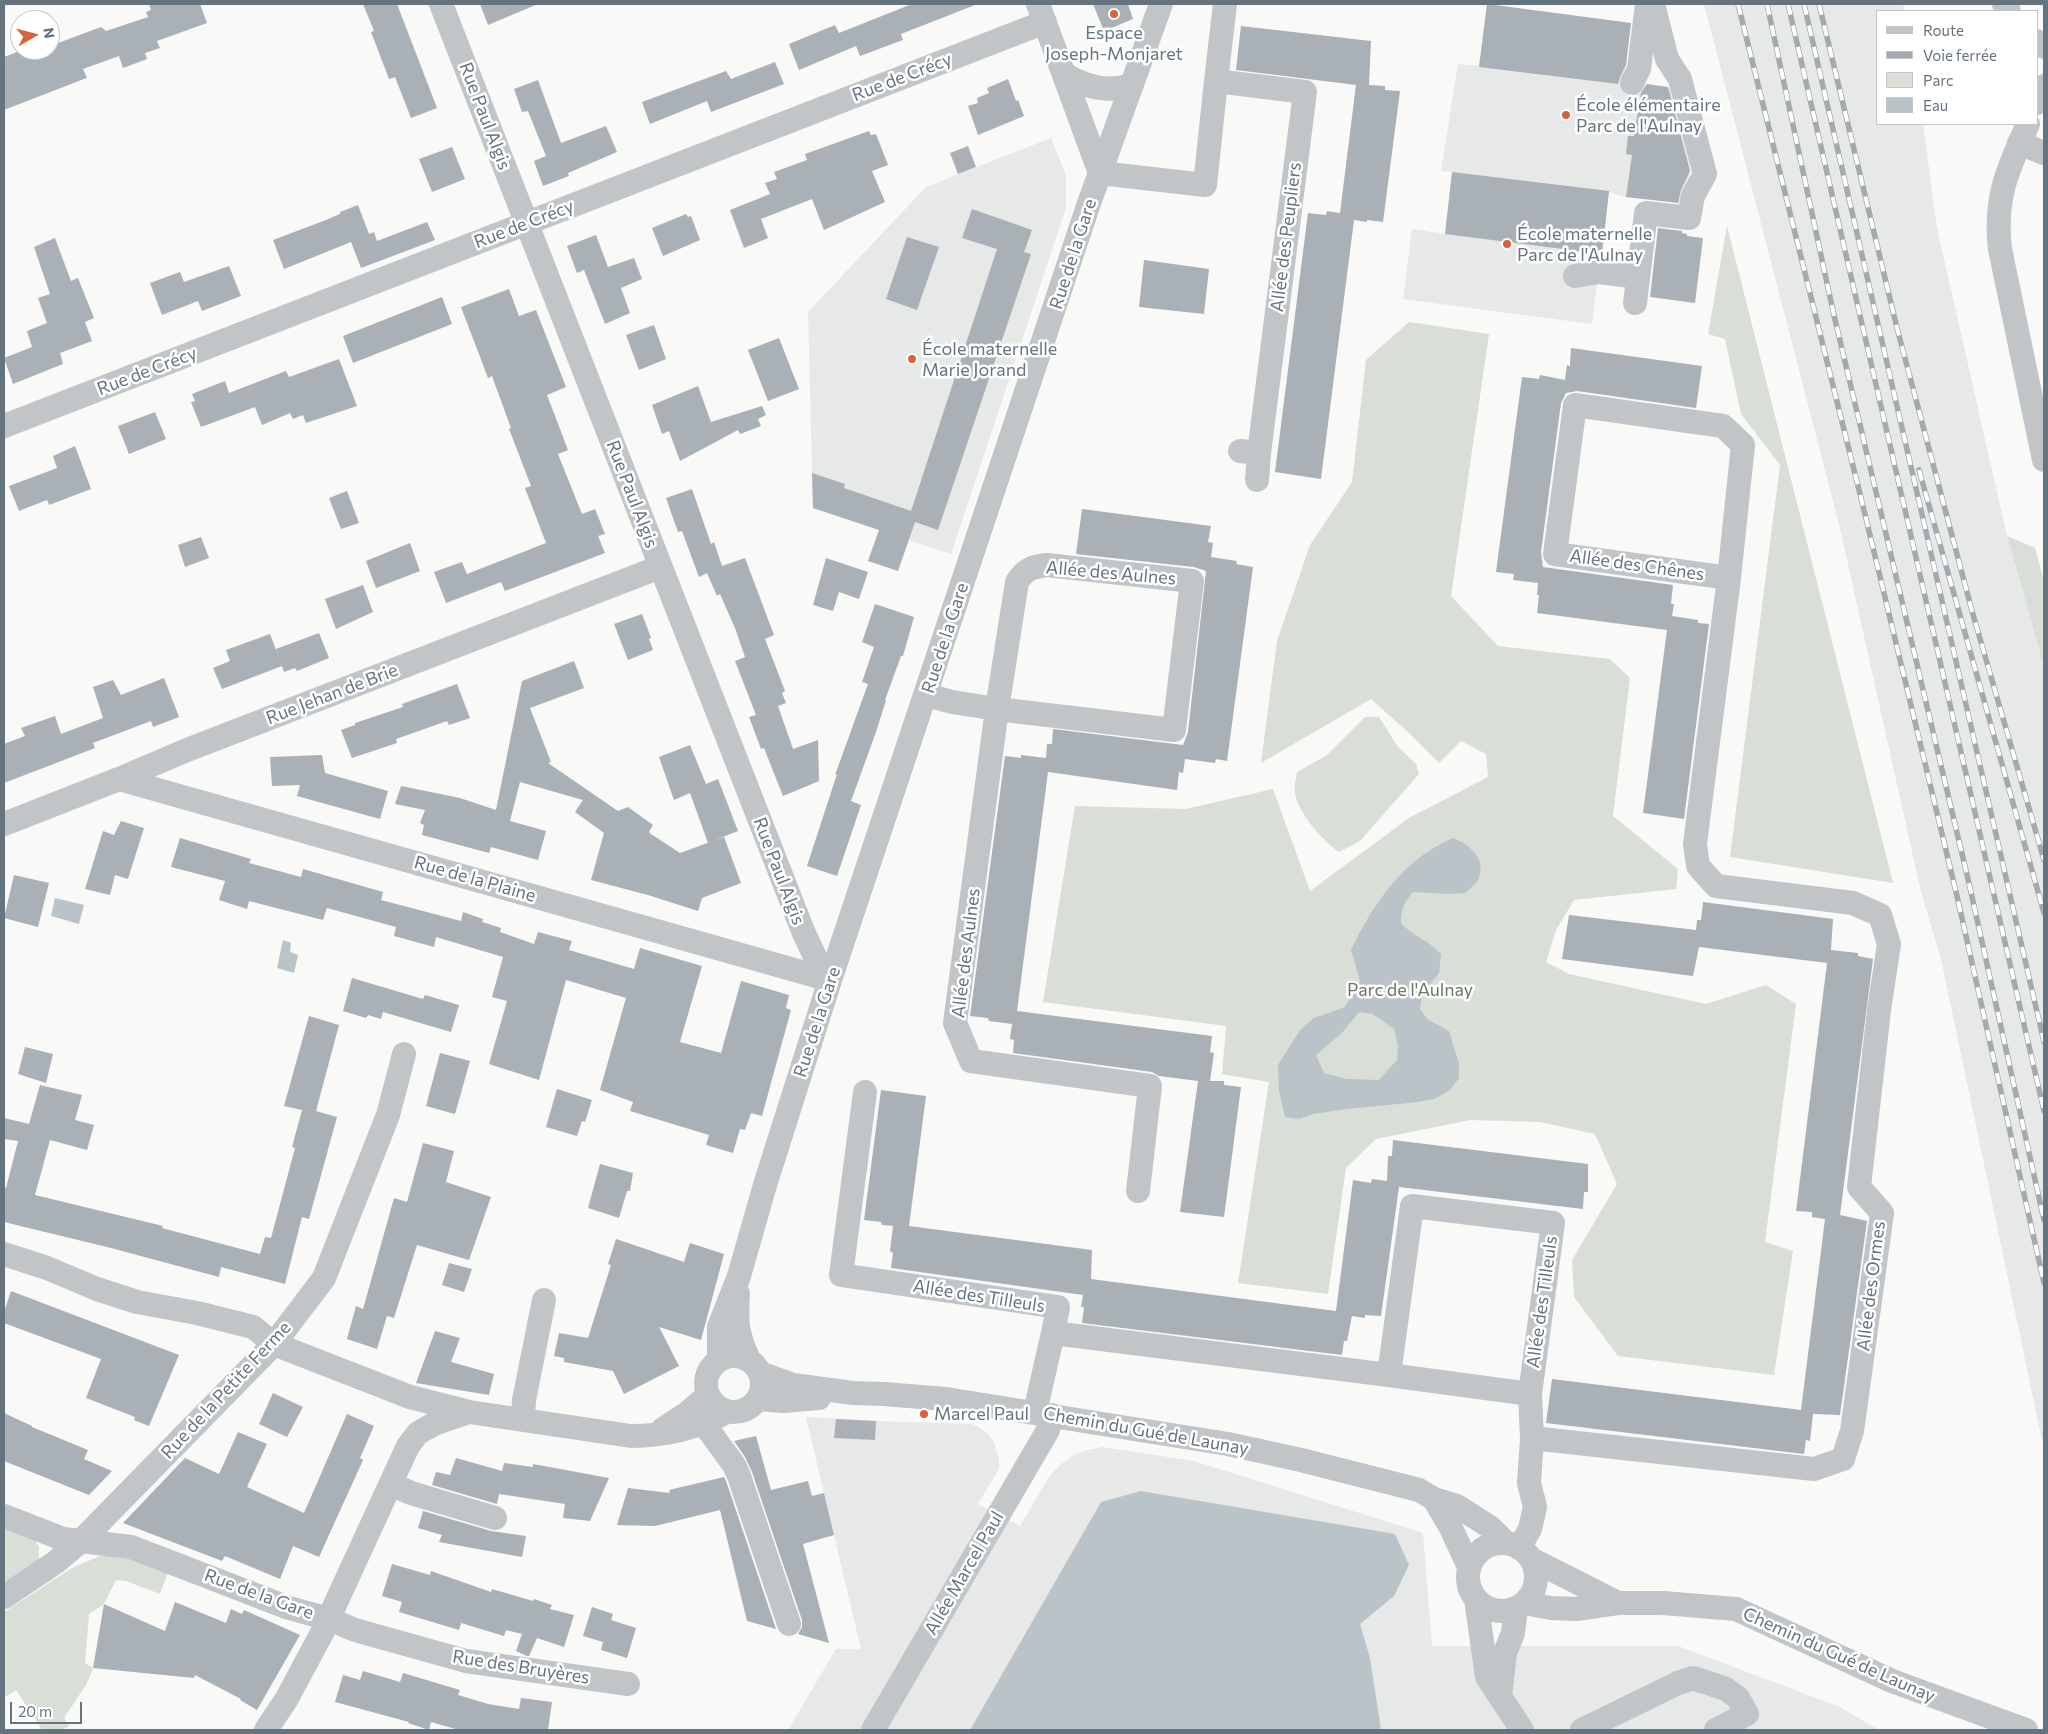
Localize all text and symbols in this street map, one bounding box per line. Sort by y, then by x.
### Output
marker: Espace Joseph-Monjaret [1108,8,1120,20]
north arrow [10,10,60,60]
legend [1876,10,2038,125]
text: Route [1923,21,1964,39]
place label: Espace Joseph-Monjaret [1045,22,1183,64]
text: N [40,27,59,39]
text: Voie ferrée [1923,46,1997,64]
street label: Rue de Crécy [849,48,955,106]
street label: Rue Paul Algis [455,59,515,173]
text: Parc [1923,71,1953,89]
place label: École élémentaire Parc de l'Aulnay [1576,94,1721,136]
text: Eau [1923,96,1948,114]
marker: École élémentaire Parc de l'Aulnay [1560,109,1572,121]
street label: Allée des Peupliers [1266,161,1306,313]
street label: Rue de Crécy [471,195,577,253]
street label: Rue de la Gare [1045,196,1101,312]
place label: École maternelle Parc de l'Aulnay [1517,223,1652,266]
marker: École maternelle Parc de l'Aulnay [1501,238,1513,250]
place label: École maternelle Marie Jorand [922,338,1057,380]
street label: Rue de Crécy [94,342,200,400]
marker: École maternelle Marie Jorand [906,353,918,365]
street label: Rue Paul Algis [602,437,662,551]
street label: Allée des Chênes [1568,545,1706,585]
street label: Allée des Aulnes [1045,557,1177,589]
street label: Rue de la Gare [917,580,973,696]
street label: Rue Jehan de Brie [263,659,401,729]
street label: Rue Paul Algis [749,814,809,928]
street label: Rue de la Plaine [412,851,538,907]
street label: Allée des Aulnes [947,887,985,1019]
street label: Rue de la Gare [789,964,845,1080]
park label: Parc de l'Aulnay [1347,979,1473,1001]
street label: Allée des Ormes [1852,1220,1890,1352]
street label: Allée des Tilleuls [1522,1235,1562,1369]
street label: Allée des Tilleuls [912,1275,1046,1317]
street label: Rue de la Petite Ferme [157,1317,295,1463]
street label: Chemin du Gué de Launay [1042,1402,1250,1460]
place label: Marcel Paul [934,1403,1029,1425]
marker: Marcel Paul [918,1408,930,1420]
street label: Allée Marcel Paul [920,1507,1008,1639]
street label: Rue de la Gare [201,1564,317,1624]
street label: Chemin du Gué de Launay [1739,1603,1939,1707]
street label: Rue des Bruyères [451,1646,591,1688]
scale bar [12,1692,85,1724]
text: 20 m [18,1702,52,1720]

